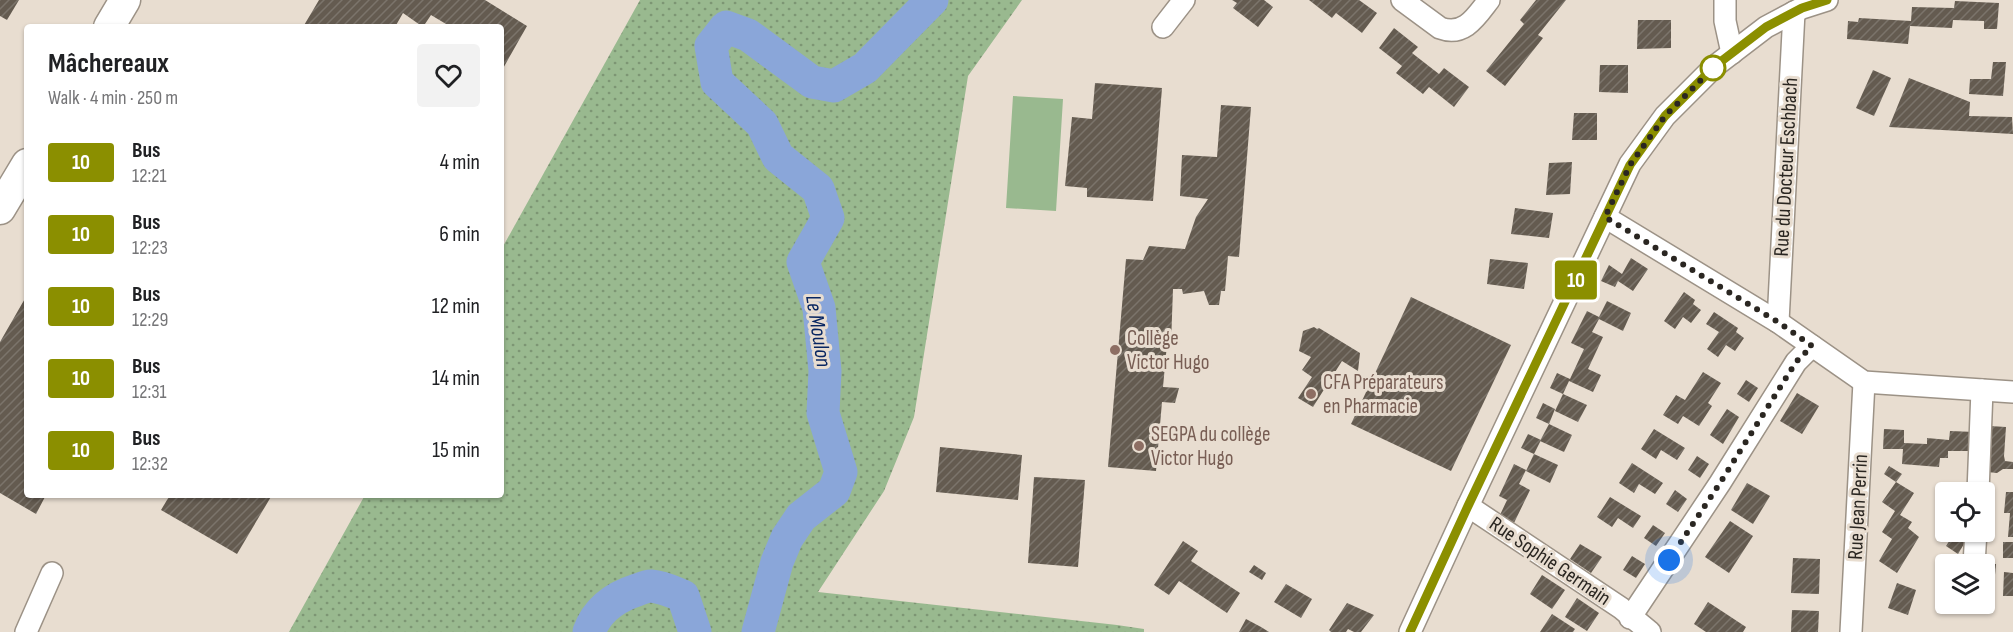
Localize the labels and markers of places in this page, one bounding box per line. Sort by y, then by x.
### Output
unlabelled marker [1700,55,1726,81]
place label: Collège Victor Hugo [1127,326,1209,375]
marker: Collège Victor Hugo [1108,343,1122,357]
place label: CFA Préparateurs en Pharmacie [1323,370,1444,419]
marker: CFA Préparateurs en Pharmacie [1304,387,1318,401]
place label: SEGPA du collège Victor Hugo [1151,422,1271,471]
marker: SEGPA du collège Victor Hugo [1132,439,1146,453]

